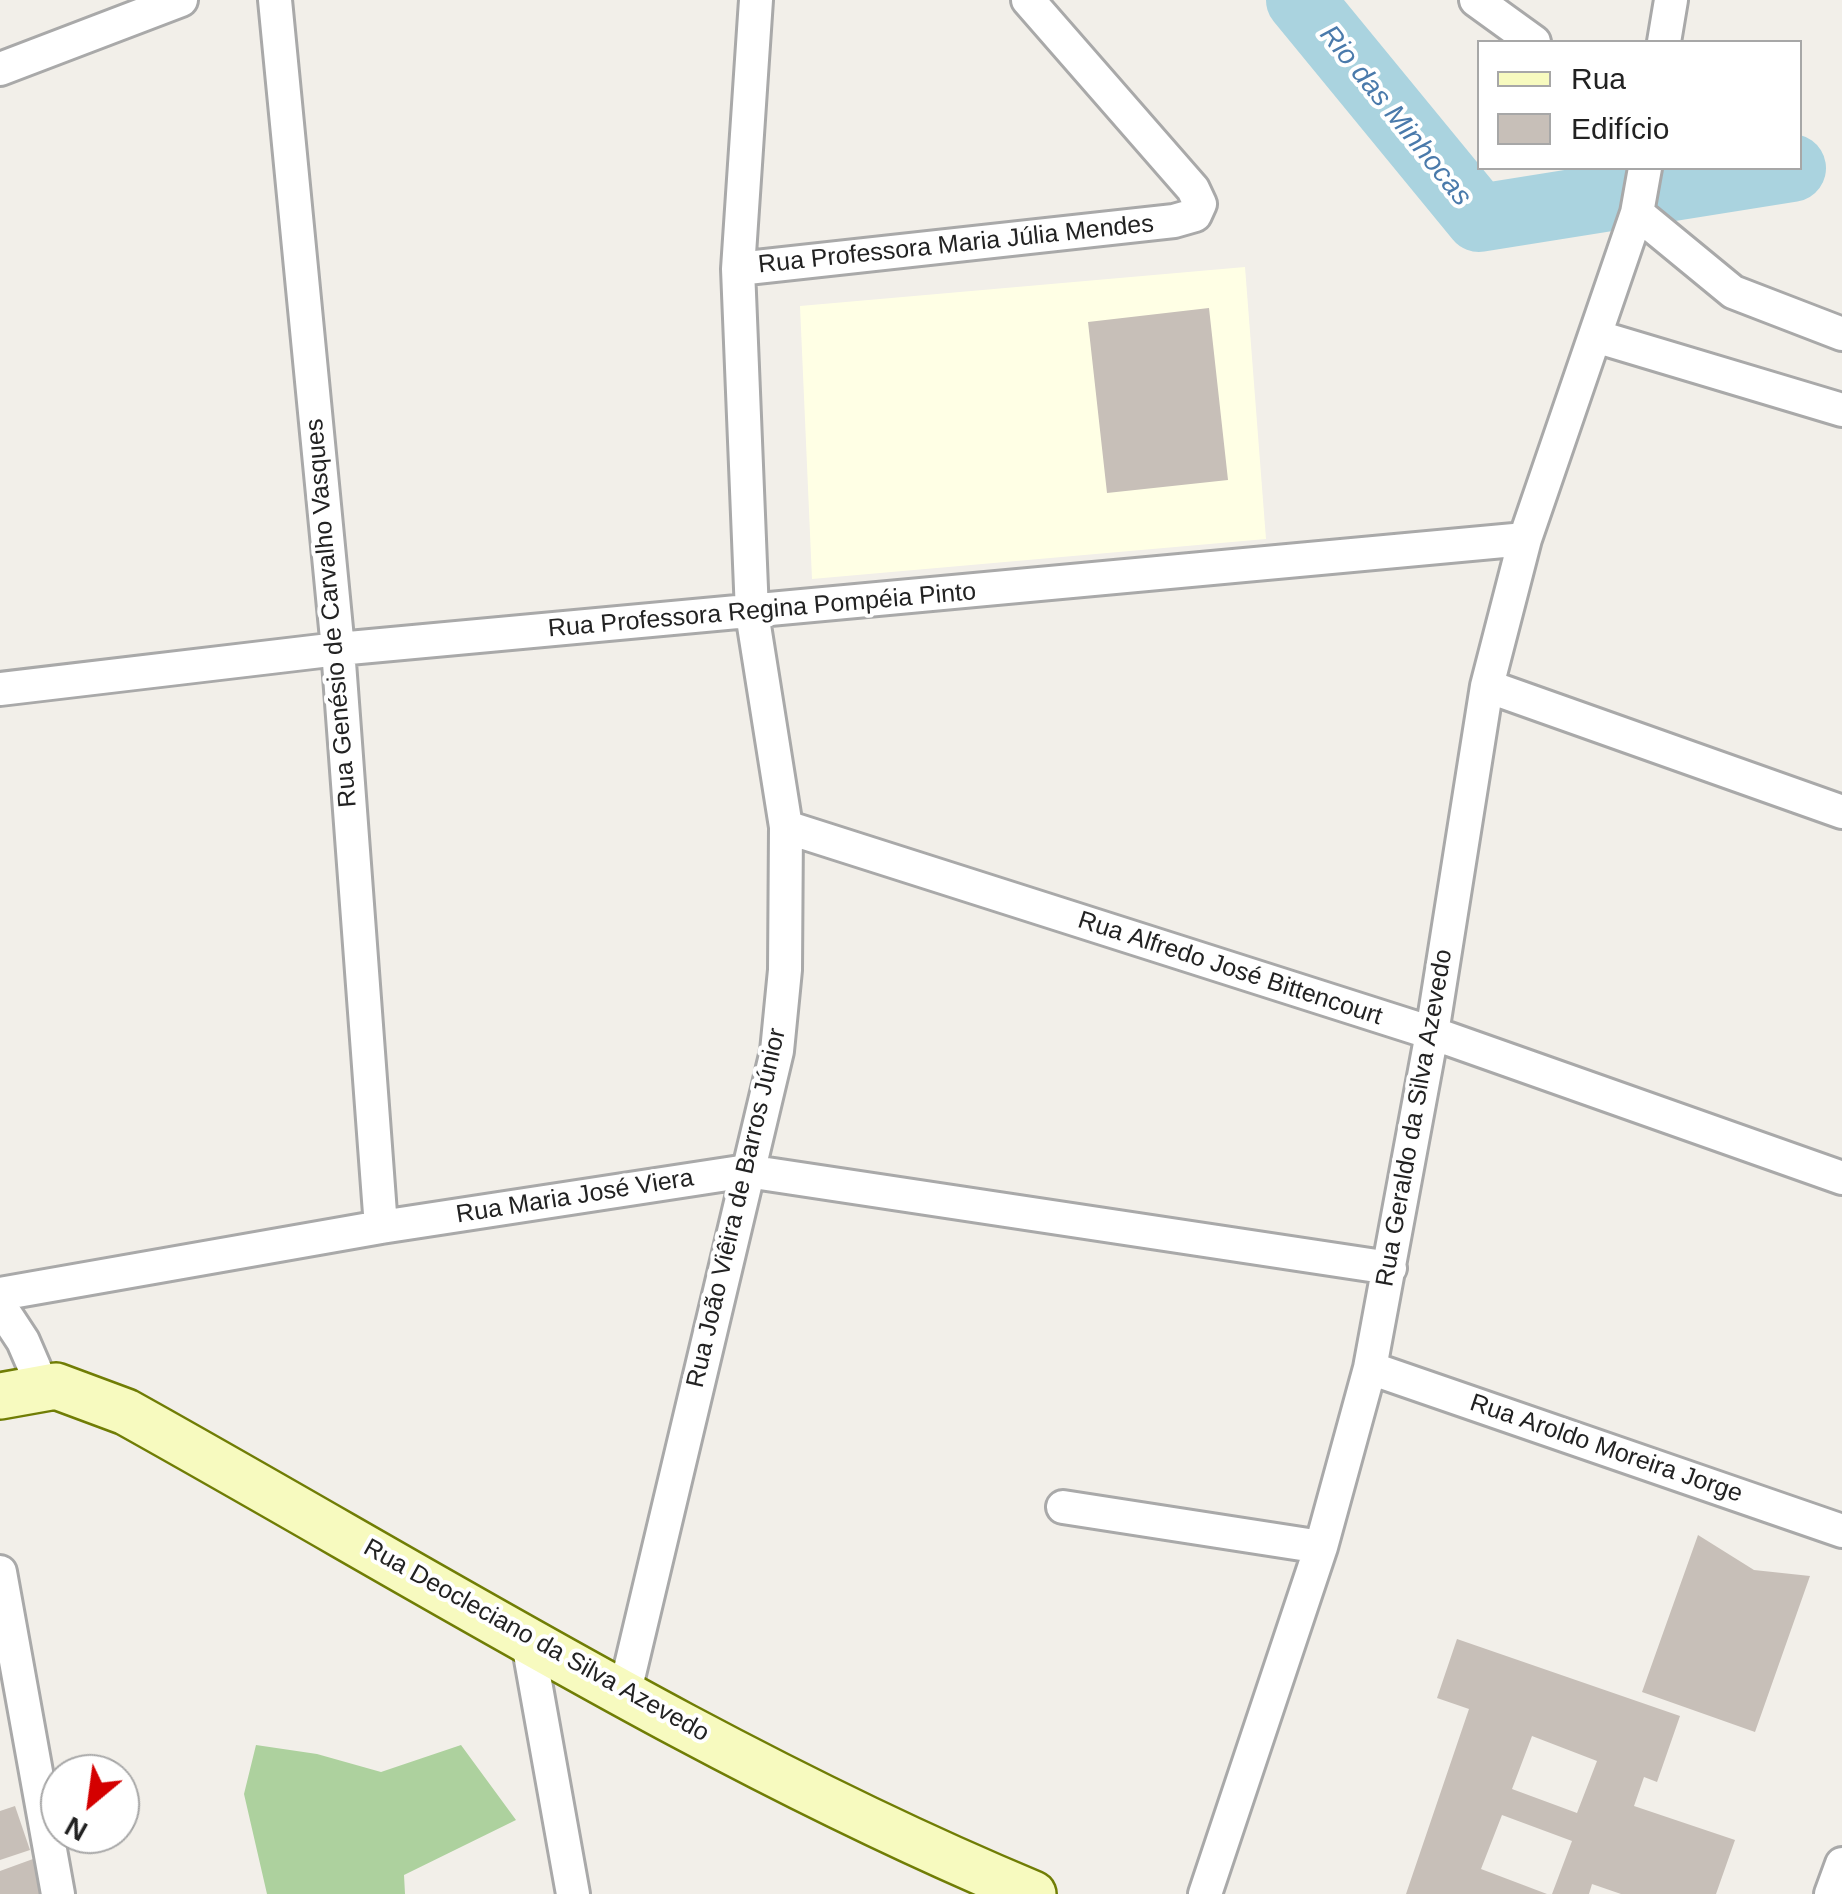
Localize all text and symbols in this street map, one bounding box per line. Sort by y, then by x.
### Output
water label: Rio das Minhocas [1312,19,1478,213]
legend [1477,40,1802,170]
text: Rua [1571,62,1626,95]
text: Edifício [1571,112,1669,145]
street label: Rua Professora Maria Júlia Mendes [757,209,1155,281]
street label: Rua Genésio de Carvalho Vasques [300,417,364,809]
street label: Rua Professora Regina Pompéia Pinto [547,577,977,645]
street label: Rua Alfredo José Bittencourt [1074,906,1386,1032]
street label: Rua Geraldo da Silva Azevedo [1371,947,1459,1289]
street label: Rua João Viêira de Barros Júnior [681,1025,793,1391]
street label: Rua Maria José Viera [454,1163,696,1231]
street label: Rua Aroldo Moreira Jorge [1466,1388,1746,1510]
street label: Rua Deocleciano da Silva Azevedo [358,1533,714,1749]
north arrow [40,1754,140,1854]
text: N [60,1810,93,1847]

